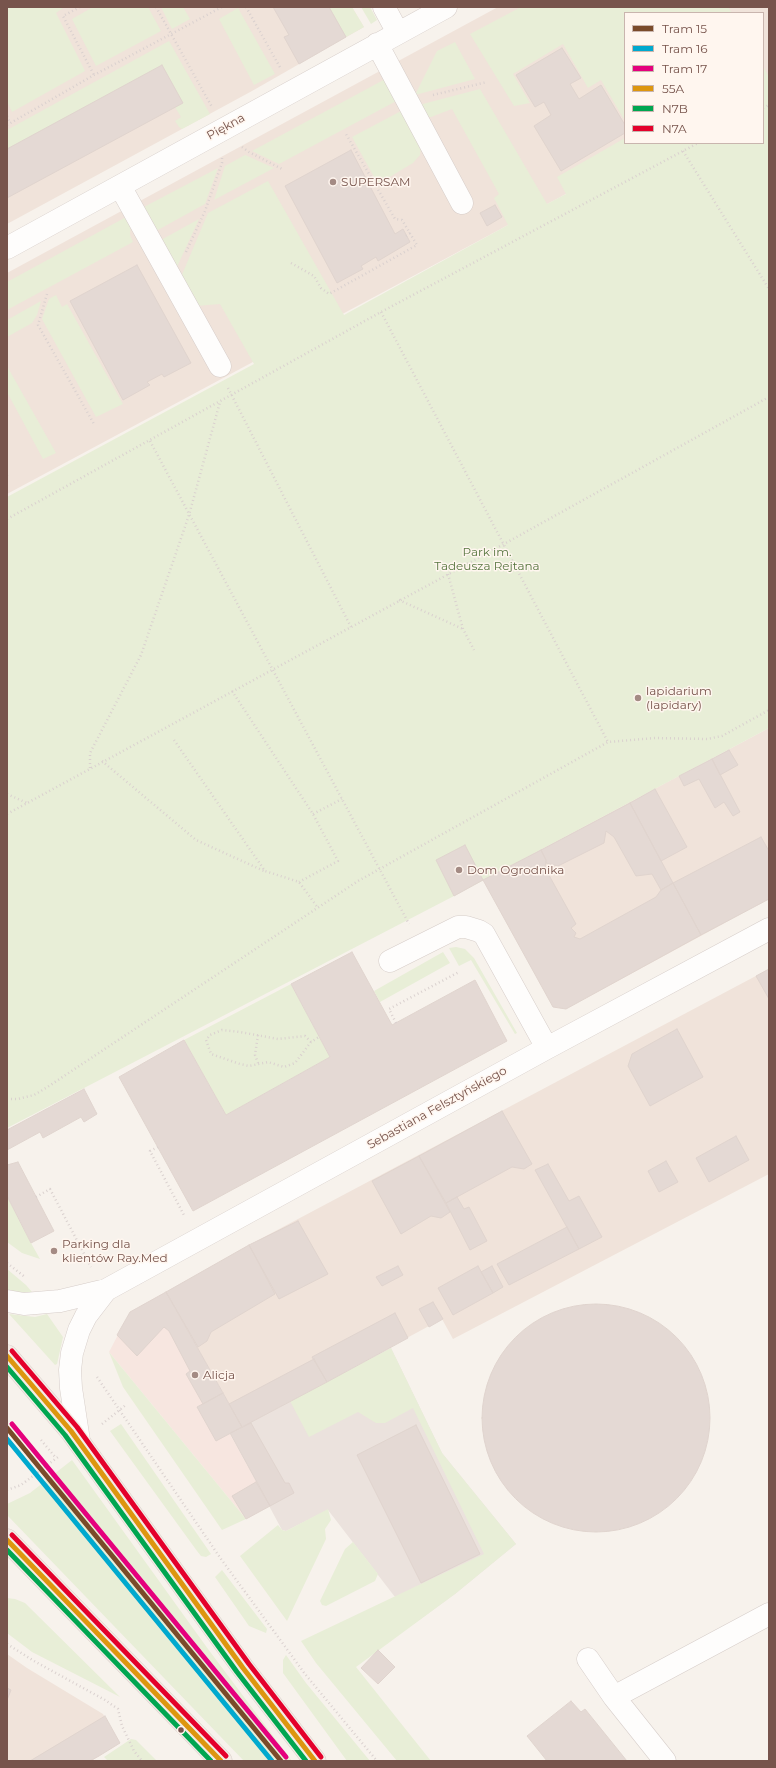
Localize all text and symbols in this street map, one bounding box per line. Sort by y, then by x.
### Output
legend [624,12,764,144]
text: Tram 15 [662,21,707,36]
text: Tram 16 [662,41,708,56]
text: Tram 17 [662,61,707,76]
text: 55A [662,81,684,96]
text: N7B [662,101,688,116]
street label: Piękna [204,111,248,143]
text: N7A [662,121,687,136]
place label: SUPERSAM [341,175,411,189]
marker: SUPERSAM [328,177,338,187]
park label: Park im. Tadeusza Rejtana [434,545,540,573]
place label: lapidarium (lapidary) [646,684,712,712]
marker: lapidarium (lapidary) [633,693,643,703]
place label: Dom Ogrodnika [467,863,564,877]
marker: Dom Ogrodnika [454,865,464,875]
street label: Sebastiana Felsztyńskiego [365,1064,509,1152]
place label: Parking dla klientów Ray.Med [62,1237,168,1265]
marker: Parking dla klientów Ray.Med [49,1246,59,1256]
place label: Alicja [203,1368,235,1382]
marker: Alicja [190,1370,200,1380]
unlabelled marker [176,1725,186,1735]

